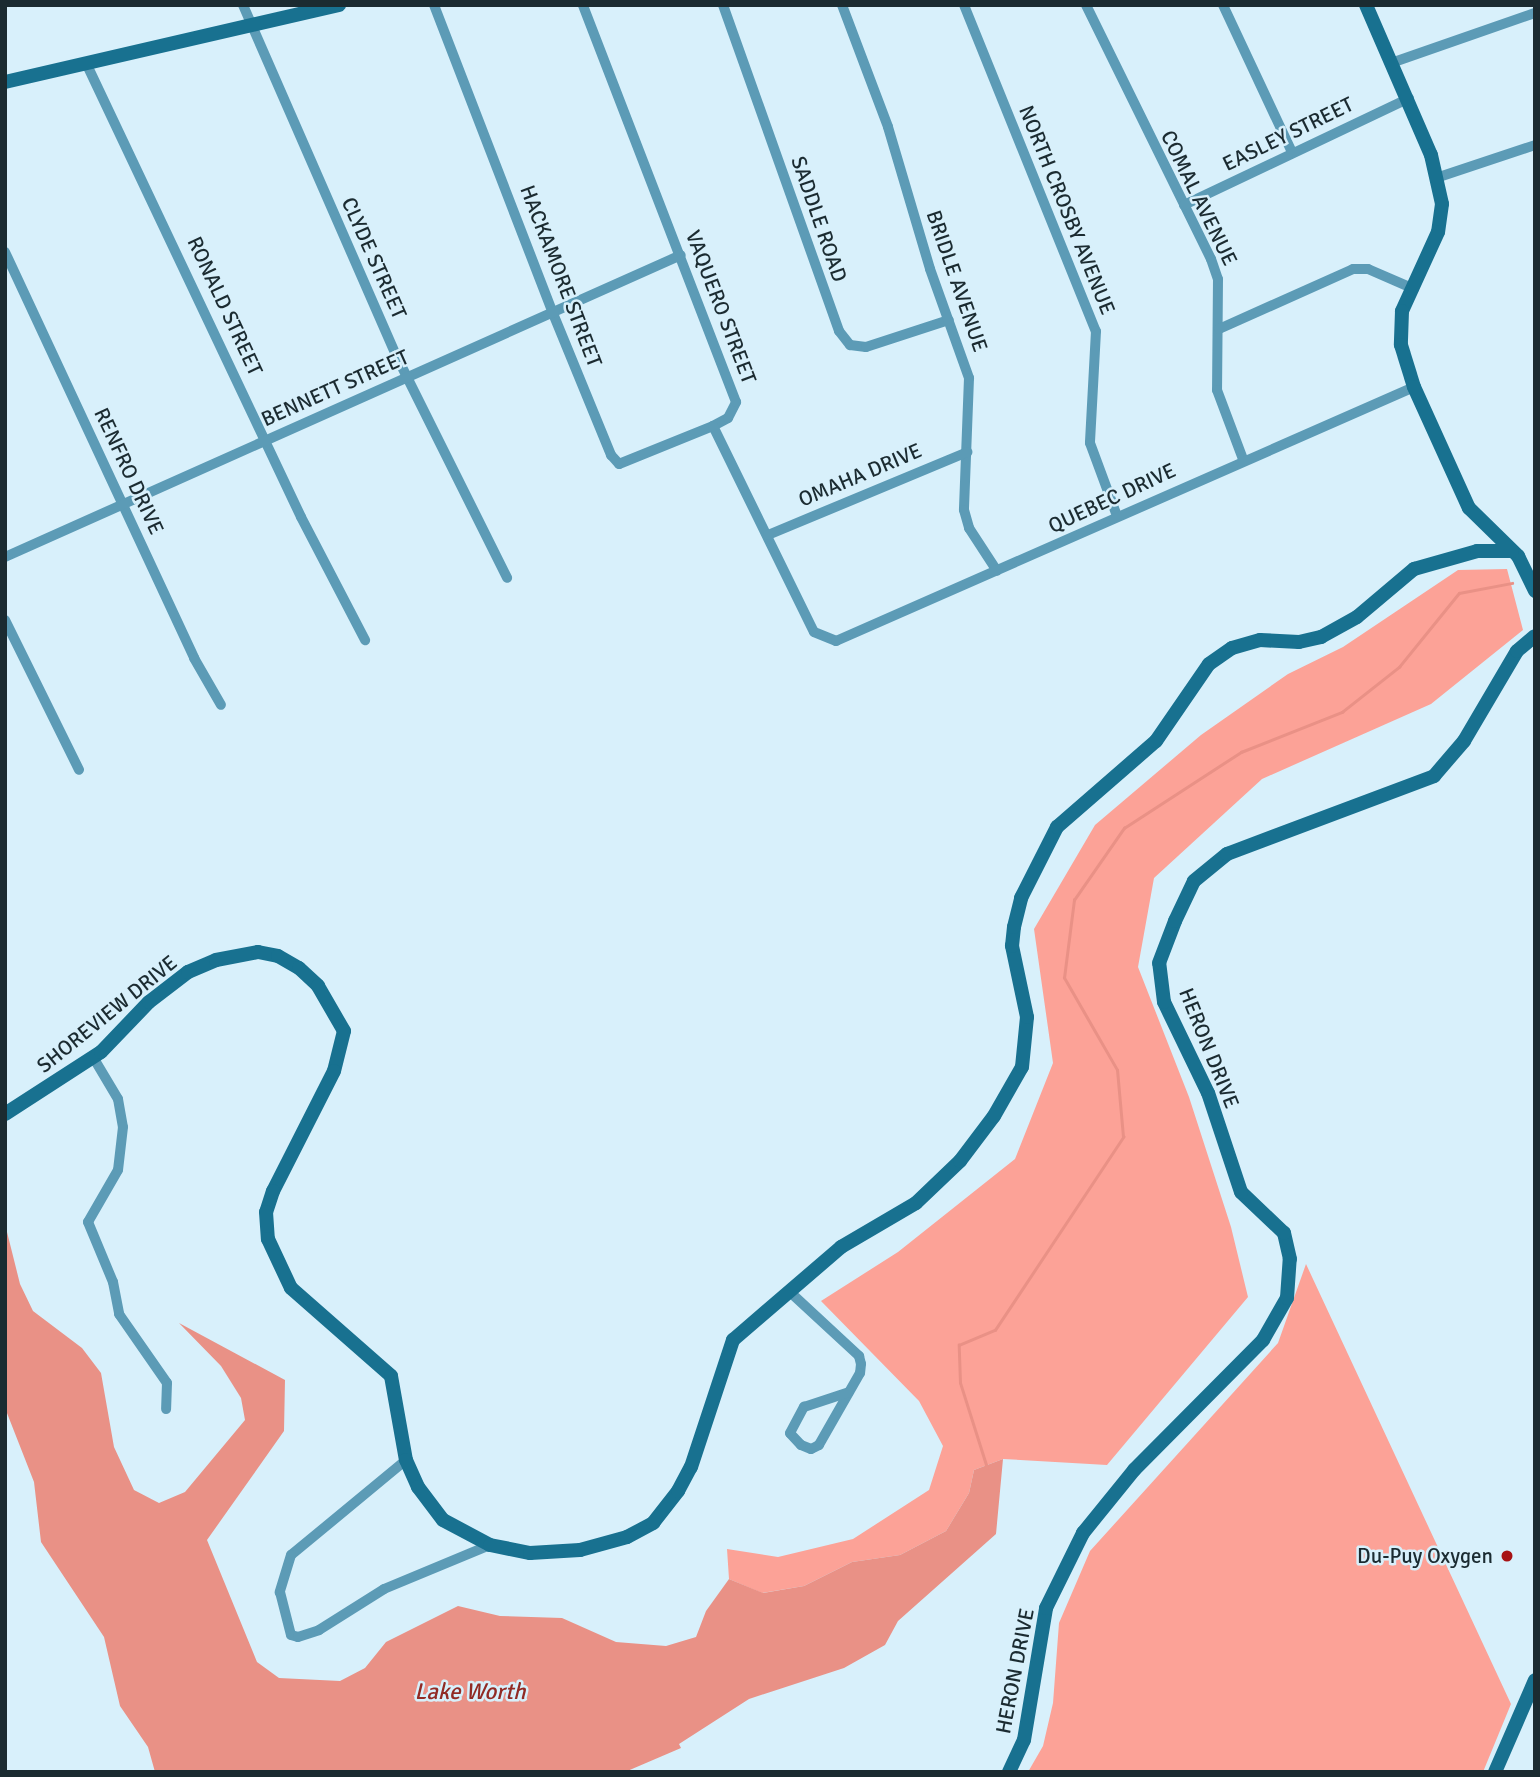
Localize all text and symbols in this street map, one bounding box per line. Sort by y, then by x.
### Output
street label: EASLEY STREET [1218,91,1358,177]
street label: NORTH CROSBY AVENUE [1013,102,1121,318]
street label: COMAL AVENUE [1155,126,1243,270]
street label: SADDLE ROAD [786,153,852,285]
street label: HACKAMORE STREET [515,181,607,371]
street label: CLYDE STREET [336,193,412,323]
street label: BRIDLE AVENUE [921,207,993,355]
street label: VAQUERO STREET [680,227,762,387]
street label: RONALD STREET [182,233,268,379]
street label: BENNETT STREET [257,344,413,432]
street label: RENFRO DRIVE [89,404,169,538]
street label: OMAHA DRIVE [795,438,925,512]
street label: QUEBEC DRIVE [1044,457,1180,539]
street label: SHOREVIEW DRIVE [32,950,182,1078]
street label: HERON DRIVE [1173,984,1245,1112]
place label: Du-Puy Oxygen [1357,1543,1493,1569]
marker: Du-Puy Oxygen [1499,1548,1515,1564]
street label: HERON DRIVE [990,1606,1040,1736]
water label: Lake Worth [414,1678,526,1706]

